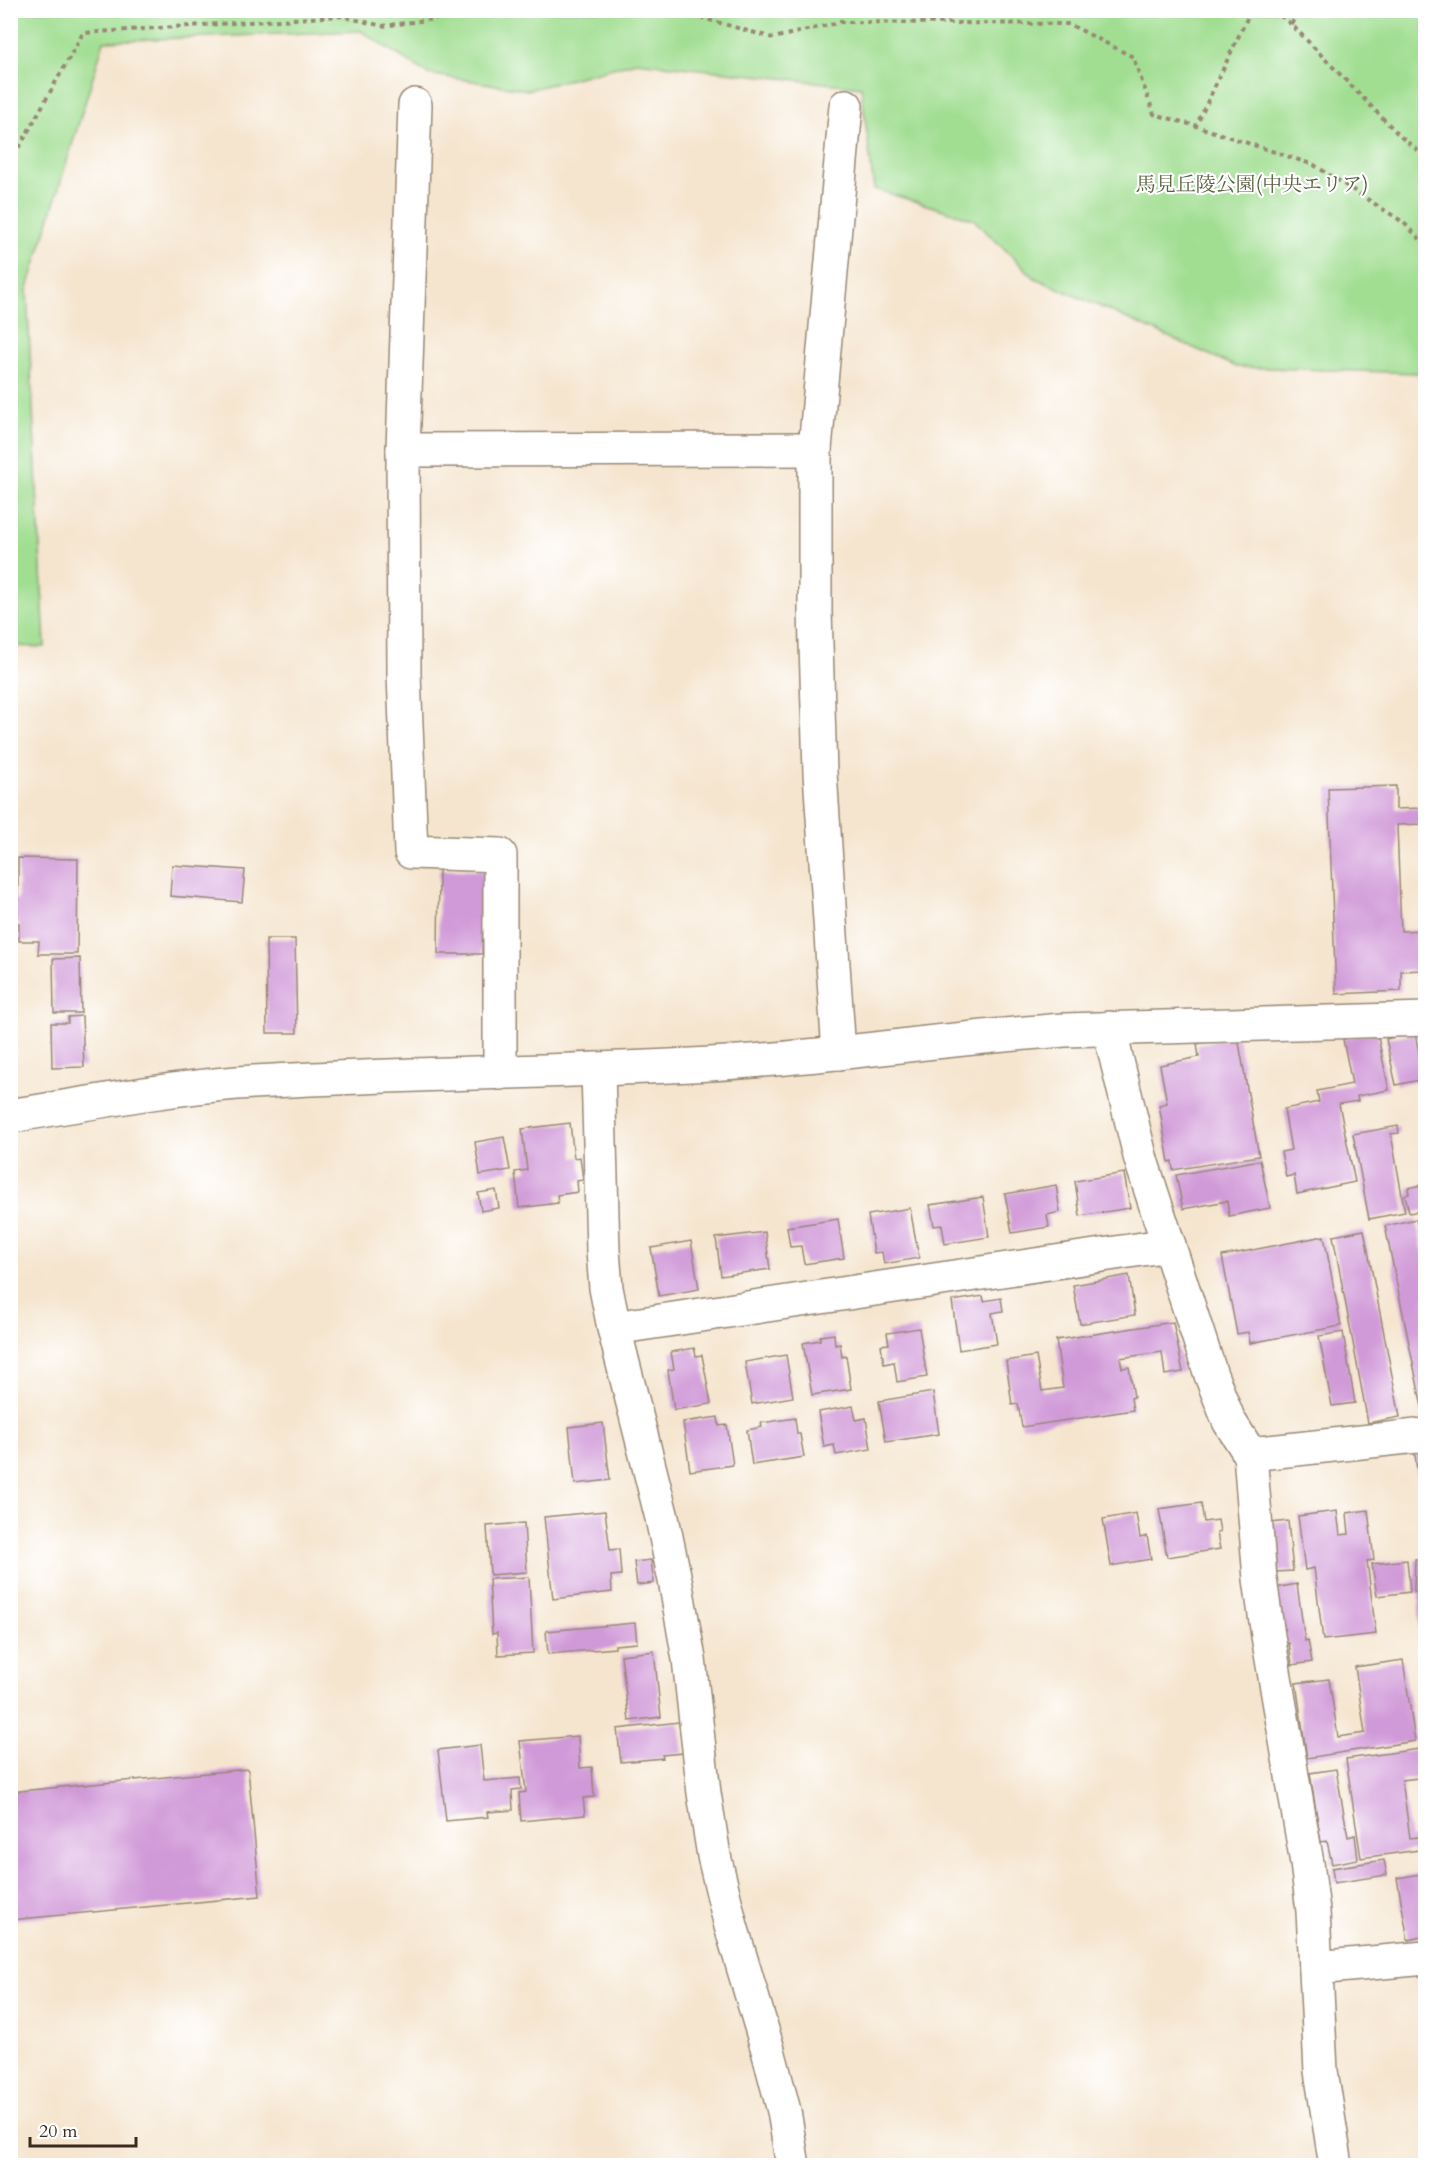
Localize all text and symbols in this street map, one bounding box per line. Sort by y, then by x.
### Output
park label: 馬見丘陵公園(中央エリア) [1136,171,1368,198]
scale bar [30,2110,136,2148]
text: 20 m [39,2119,78,2144]

